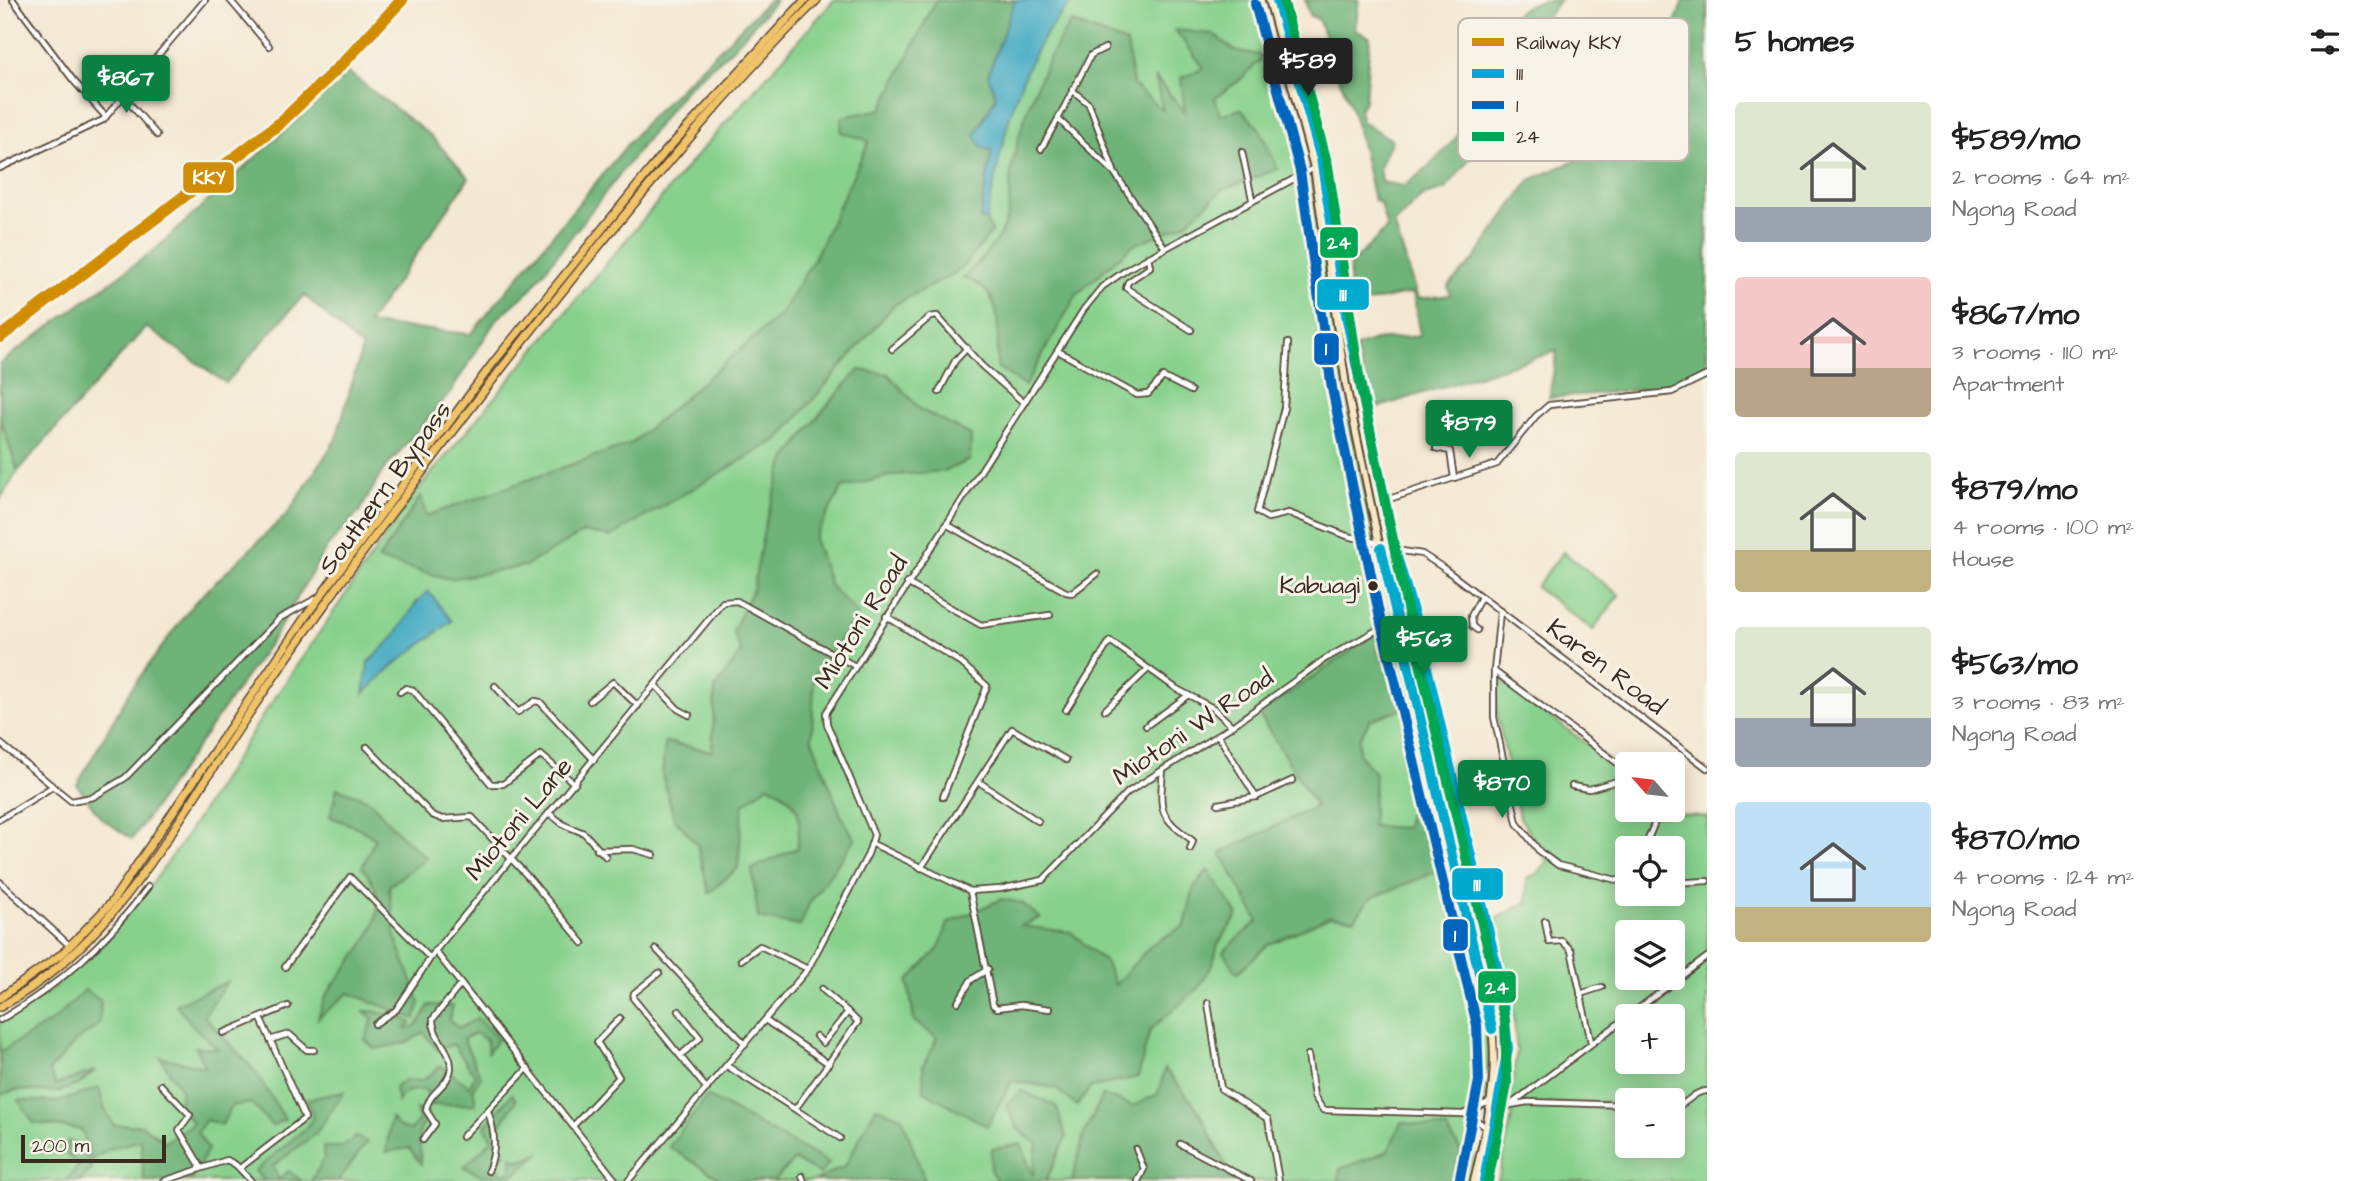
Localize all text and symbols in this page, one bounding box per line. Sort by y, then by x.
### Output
legend [1458,18,1689,161]
text: 5 homes [1735,21,1855,63]
icon: filters [2306,23,2344,61]
text: Railway KKY [1516,30,1621,58]
pin: $589 [1267,38,1349,98]
text: $589 [1279,45,1337,77]
pin: $867 [85,55,167,115]
text: 111 [1516,61,1524,88]
text: $867 [98,62,154,94]
text: 1 [1516,93,1519,120]
text: $589/mo [1952,119,2080,161]
text: 24 [1516,124,1540,151]
icon: home [1791,130,1875,214]
line badge: KKY [182,161,235,194]
text: 2 rooms · 64 m² [1952,161,2130,193]
text: KKY [192,165,226,192]
text: Ngong Road [1952,193,2077,225]
line badge: 24 [1319,226,1359,259]
text: 24 [1326,230,1351,257]
line badge: 111 [1316,278,1370,311]
text: 111 [1339,282,1347,309]
text: $867/mo [1952,294,2079,336]
icon: home [1791,305,1875,389]
line badge: 1 [1313,332,1340,366]
text: 1 [1325,336,1328,363]
text: 3 rooms · 110 m² [1952,336,2119,368]
text: Apartment [1952,368,2064,400]
street label: Southern Bypass [310,394,462,583]
pin: $879 [1428,400,1510,460]
text: $879 [1442,407,1496,439]
text: $879/mo [1952,469,2078,511]
icon: home [1791,480,1875,564]
text: 4 rooms · 100 m² [1952,511,2134,543]
text: House [1952,543,2015,575]
street label: Miotoni Road [805,548,917,696]
place label: Kabuagi [1279,569,1360,604]
marker: Kabuagi [1366,579,1380,593]
street label: Karen Road [1539,610,1673,724]
pin: $563 [1383,616,1465,676]
text: $563 [1396,623,1452,655]
text: $563/mo [1952,644,2078,686]
icon: home [1791,655,1875,739]
street label: Miotoni W Road [1105,660,1281,794]
text: 3 rooms · 83 m² [1952,686,2125,718]
text: Ngong Road [1952,718,2077,750]
street label: Miotoni Lane [457,750,581,888]
north arrow [1615,752,1685,822]
map controls [1615,752,1685,1158]
pin: $870 [1461,760,1543,820]
text: $870 [1474,767,1530,799]
text: $870/mo [1952,819,2079,861]
icon: home [1791,830,1875,914]
button: locate [1615,836,1685,906]
text: 4 rooms · 124 m² [1952,861,2134,893]
line badge: 111 [1451,867,1504,901]
text: 111 [1473,872,1481,899]
text: Ngong Road [1952,893,2077,925]
line badge: 1 [1442,918,1469,952]
button: layers [1615,920,1685,990]
text: 1 [1454,923,1457,950]
line badge: 24 [1477,970,1517,1004]
text: 24 [1484,975,1509,1002]
button: + [1615,1004,1685,1074]
button: − [1615,1088,1685,1158]
scale bar [21,1132,166,1164]
text: 200 m [32,1133,89,1160]

